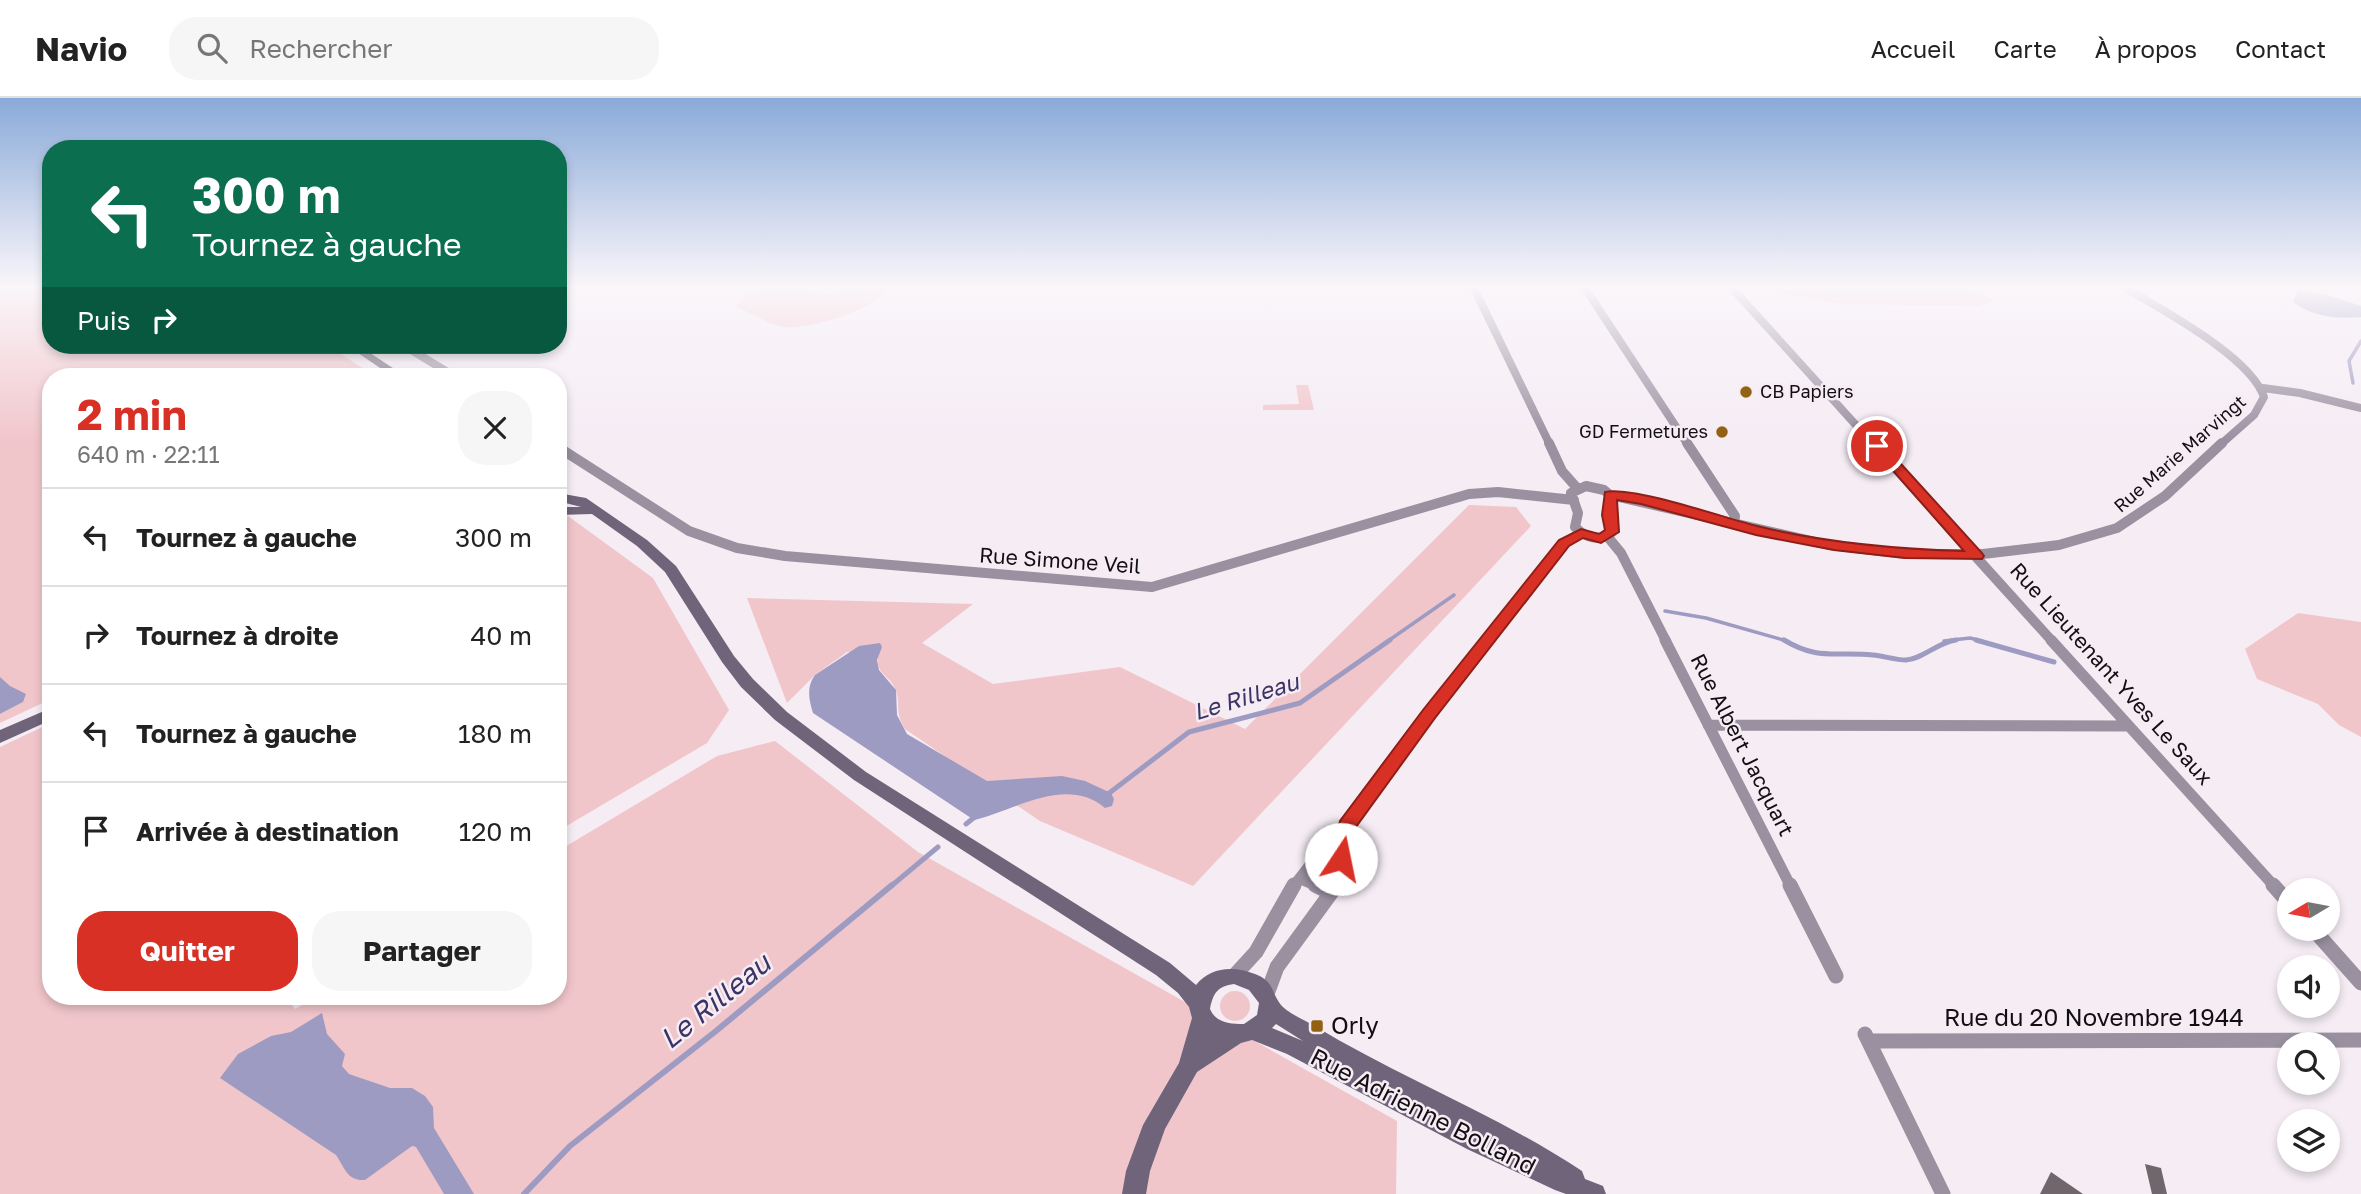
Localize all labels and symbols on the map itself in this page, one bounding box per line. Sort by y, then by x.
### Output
place label: CB Papiers [1760,380,1853,402]
marker: CB Papiers [1738,384,1754,400]
street label: Rue Marie Marvingt [2109,390,2250,517]
pin [1847,416,1907,476]
place label: GD Fermetures [1579,420,1708,442]
marker: GD Fermetures [1714,424,1730,440]
street label: Rue Simone Veil [978,541,1142,579]
street label: Rue Lieutenant Yves Le Saux [2005,557,2219,790]
street label: Rue Albert Jacquart [1686,649,1800,840]
water label: Le Rilleau [1190,666,1304,725]
position arrow [1304,822,1378,896]
north arrow [2277,878,2340,942]
water label: Le Rilleau [653,945,778,1055]
street label: Rue du 20 Novembre 1944 [1944,1002,2244,1031]
place label: Orly [1331,1010,1379,1039]
marker: Orly [1309,1018,1325,1034]
street label: Rue Adrienne Bolland [1306,1041,1541,1180]

